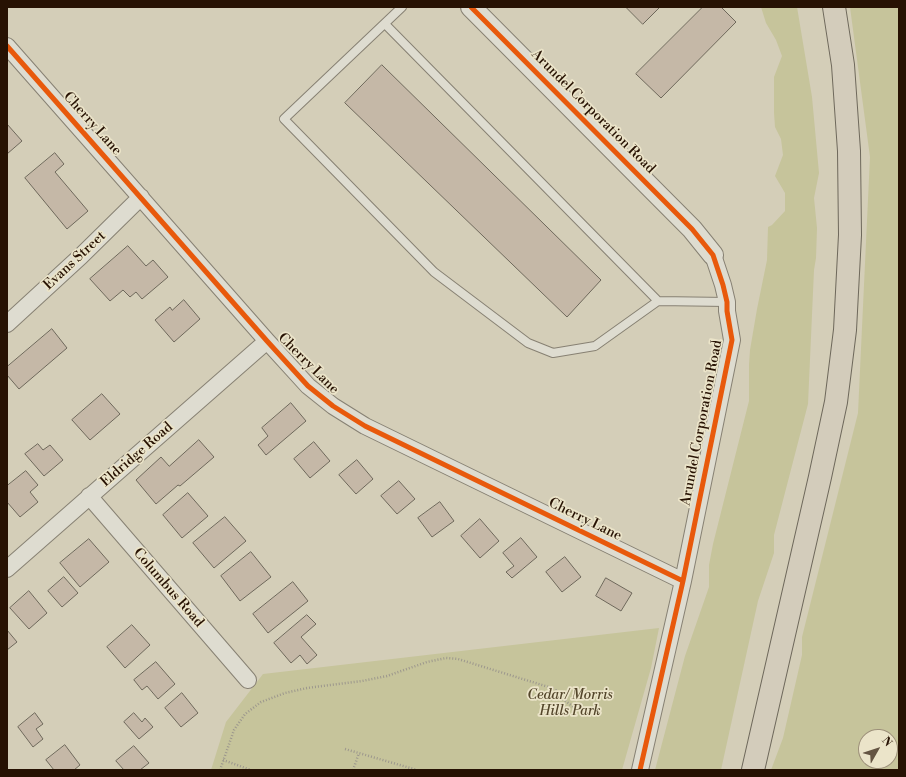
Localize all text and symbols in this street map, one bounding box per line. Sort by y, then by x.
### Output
street label: Arundel Corporation Road [527,46,659,178]
street label: Cherry Lane [59,89,125,159]
street label: Evans Street [41,228,109,294]
street label: Cherry Lane [274,330,342,398]
street label: Arundel Corporation Road [678,339,726,507]
street label: Eldridge Road [97,419,177,491]
street label: Cherry Lane [546,495,624,545]
street label: Columbus Road [129,545,207,631]
park label: Cedar/ Morris Hills Park [527,688,613,720]
north arrow [858,729,898,769]
text: N [878,734,895,750]

